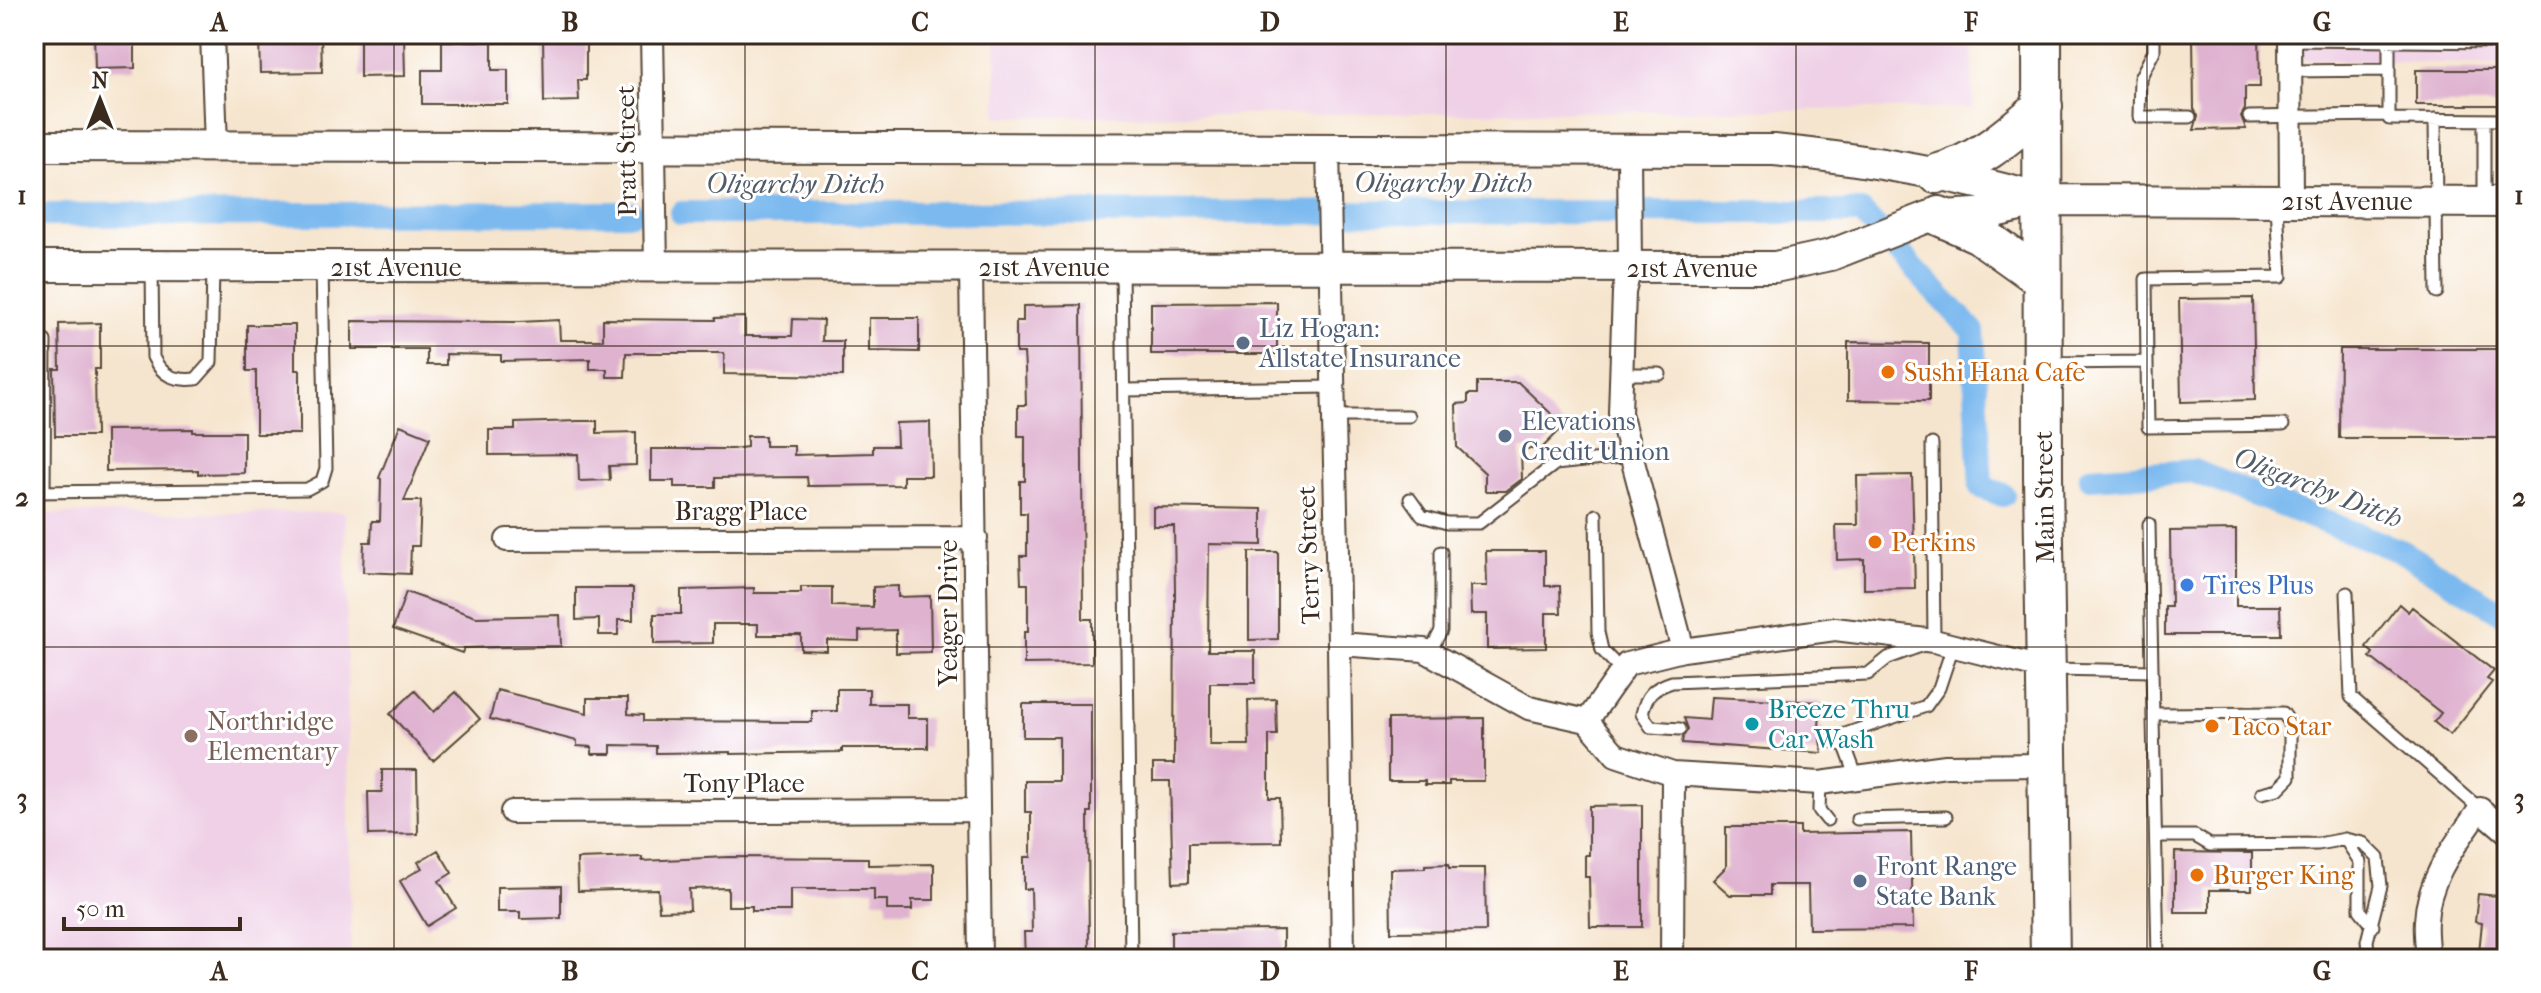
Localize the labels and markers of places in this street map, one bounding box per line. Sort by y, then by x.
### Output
place label: Liz Hogan: Allstate Insurance [1258,313,1461,374]
marker: Liz Hogan: Allstate Insurance [1234,334,1252,352]
place label: Sushi Hana Cafe [1904,357,2085,388]
marker: Sushi Hana Cafe [1879,363,1897,381]
place label: Elevations Credit Union [1521,406,1670,467]
marker: Elevations Credit Union [1496,427,1514,445]
place label: Perkins [1891,527,1976,558]
marker: Perkins [1866,533,1884,551]
place label: Tires Plus [2203,570,2314,601]
marker: Tires Plus [2178,576,2196,594]
place label: Breeze Thru Car Wash [1768,694,1910,755]
place label: Northridge Elementary [207,706,339,767]
place label: Taco Star [2228,711,2331,742]
marker: Breeze Thru Car Wash [1743,715,1761,733]
marker: Taco Star [2203,717,2221,735]
marker: Northridge Elementary [182,727,200,745]
place label: Front Range State Bank [1876,851,2017,912]
place label: Burger King [2213,860,2356,891]
marker: Burger King [2188,866,2206,884]
marker: Front Range State Bank [1851,872,1869,890]

